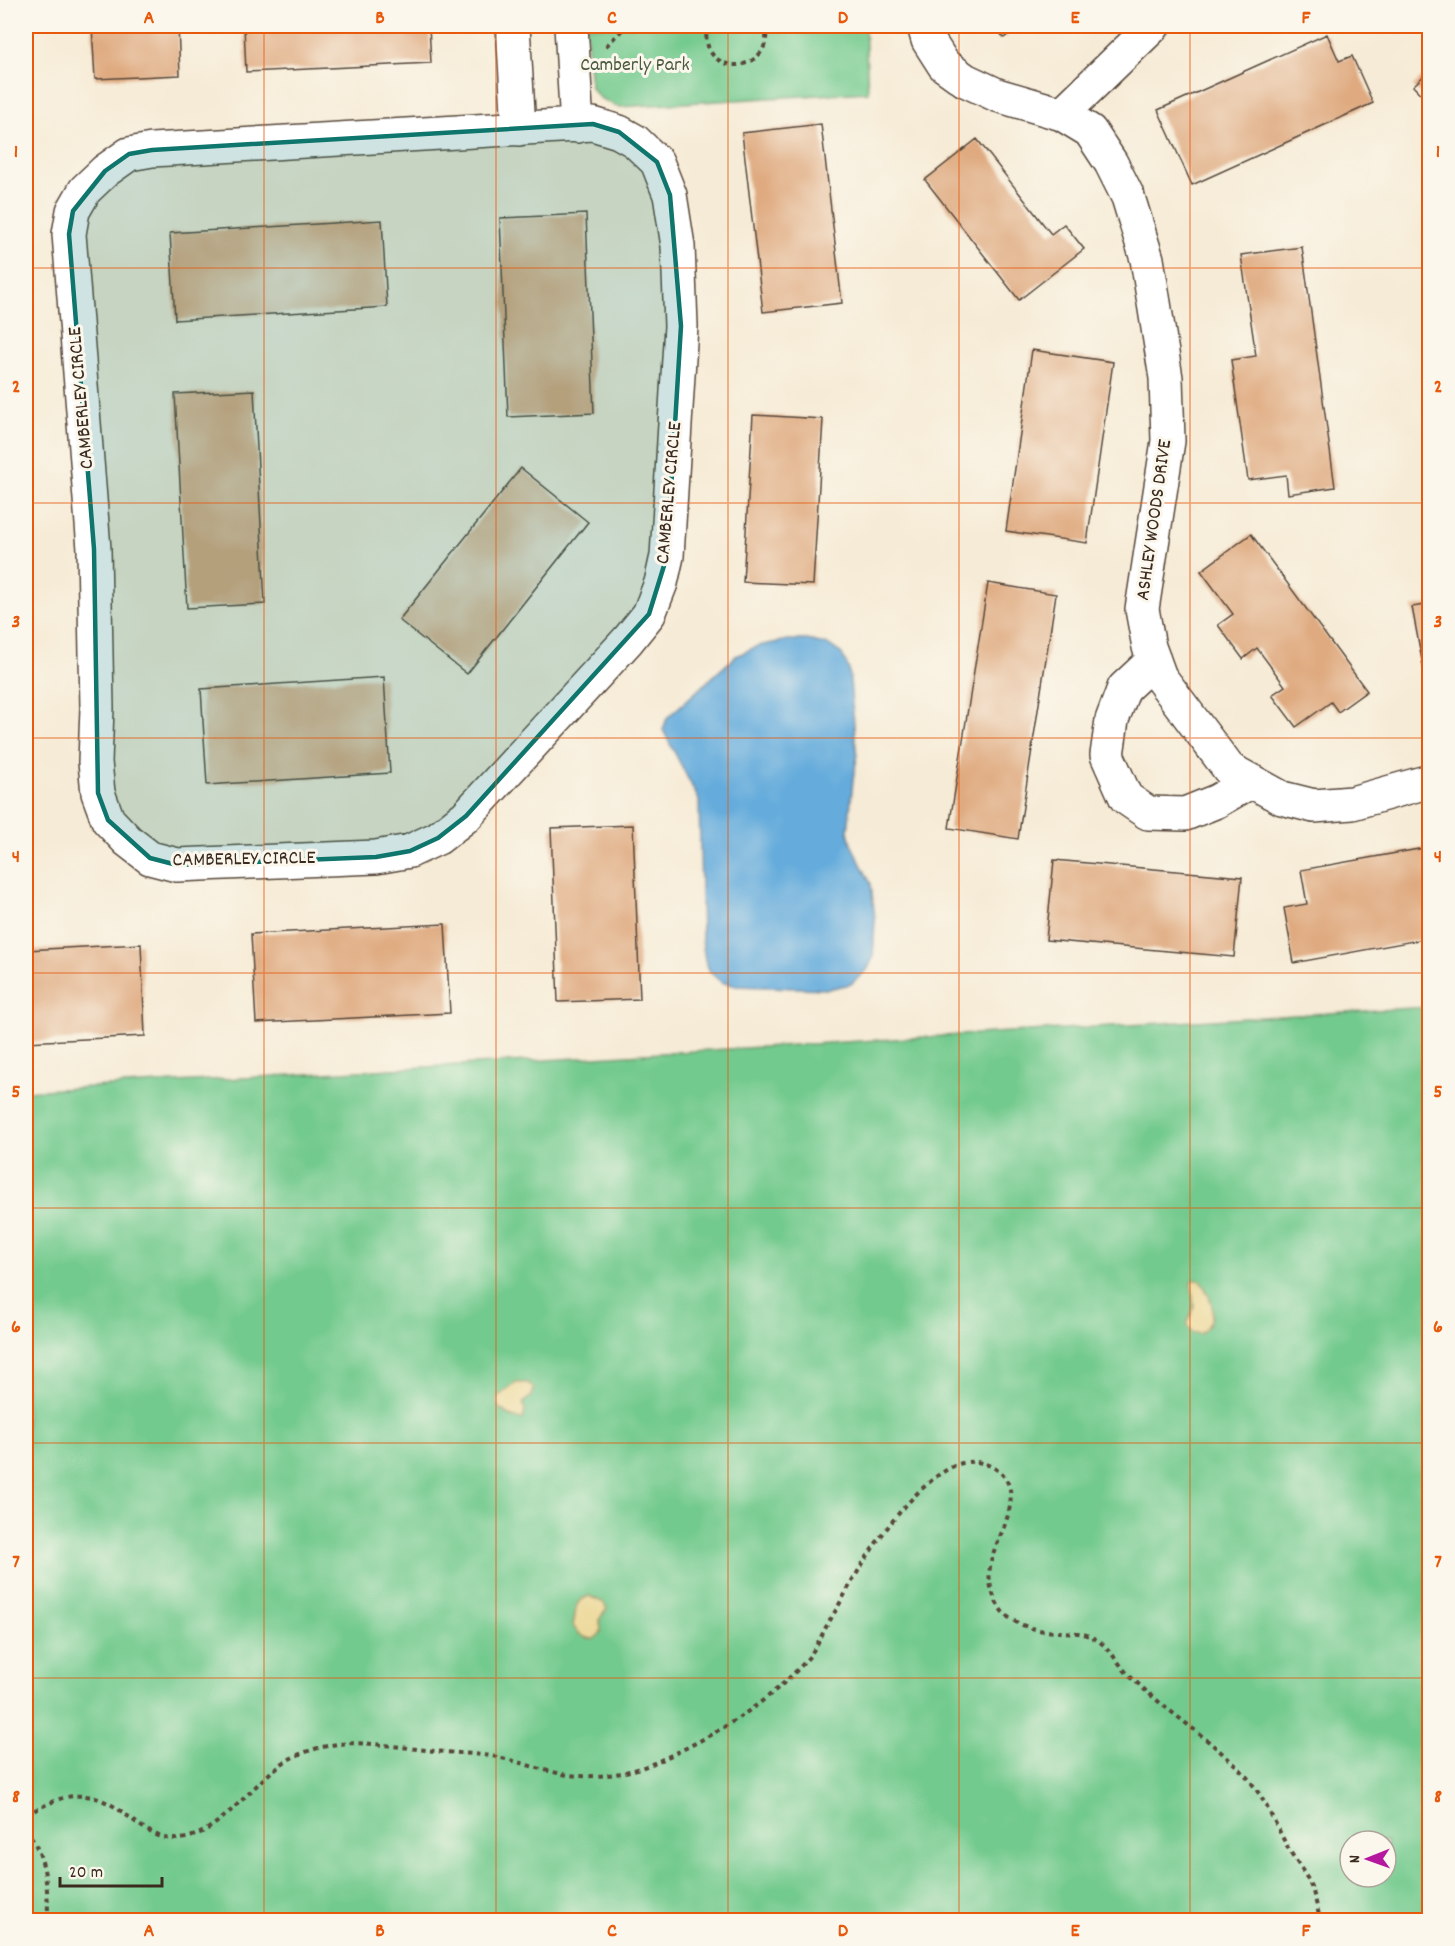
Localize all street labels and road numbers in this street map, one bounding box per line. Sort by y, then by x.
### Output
street label: CAMBERLEY CIRCLE [62,326,102,470]
street label: CAMBERLEY CIRCLE [650,421,690,565]
street label: ASHLEY WOODS DRIVE [1130,438,1180,602]
street label: CAMBERLEY CIRCLE [172,845,316,875]

